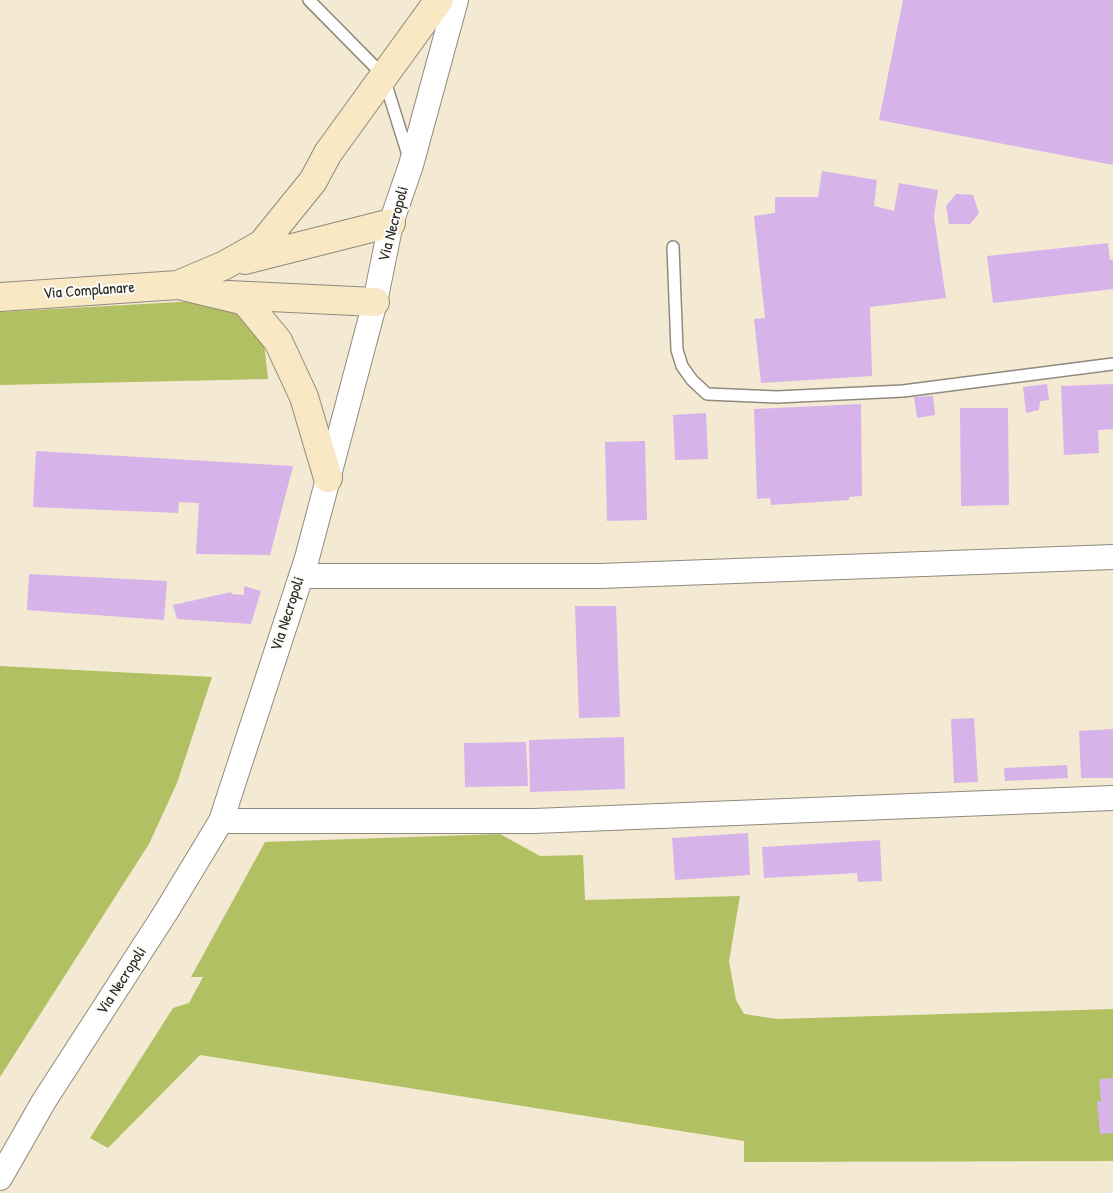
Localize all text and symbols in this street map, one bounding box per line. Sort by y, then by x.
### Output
street label: Via Necropoli [375,184,413,264]
street label: Via Complanare [42,278,136,304]
street label: Via Necropoli [267,574,309,654]
street label: Via Necropoli [93,943,151,1019]

